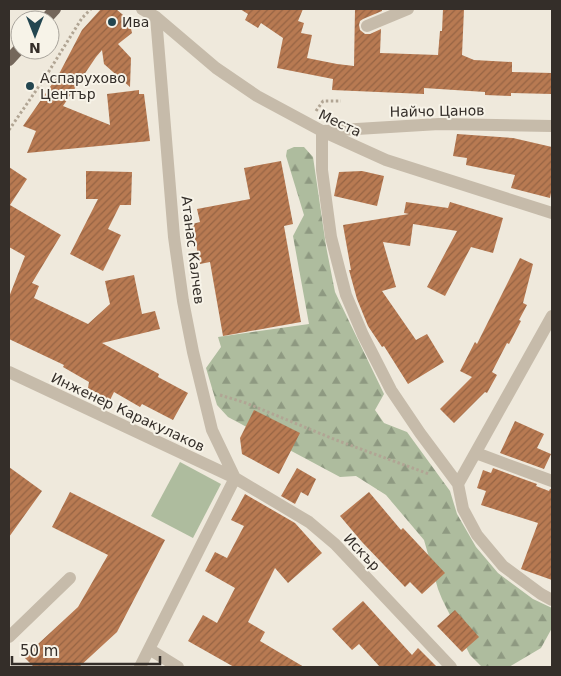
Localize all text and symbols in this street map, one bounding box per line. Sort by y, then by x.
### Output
north arrow [10,10,60,60]
place label: Ива [122,14,149,30]
marker: Ива [106,16,118,28]
text: N [29,40,41,56]
place label: Аспарухово Център [40,70,126,102]
marker: Аспарухово Център [24,80,36,92]
street label: Найчо Цанов [389,102,485,120]
street label: Места [316,106,364,140]
street label: Атанас Калчев [178,195,208,305]
street label: Инженер Каракулаков [49,369,207,455]
street label: Искър [340,530,384,574]
scale bar [12,634,160,666]
text: 50 m [20,642,58,660]

